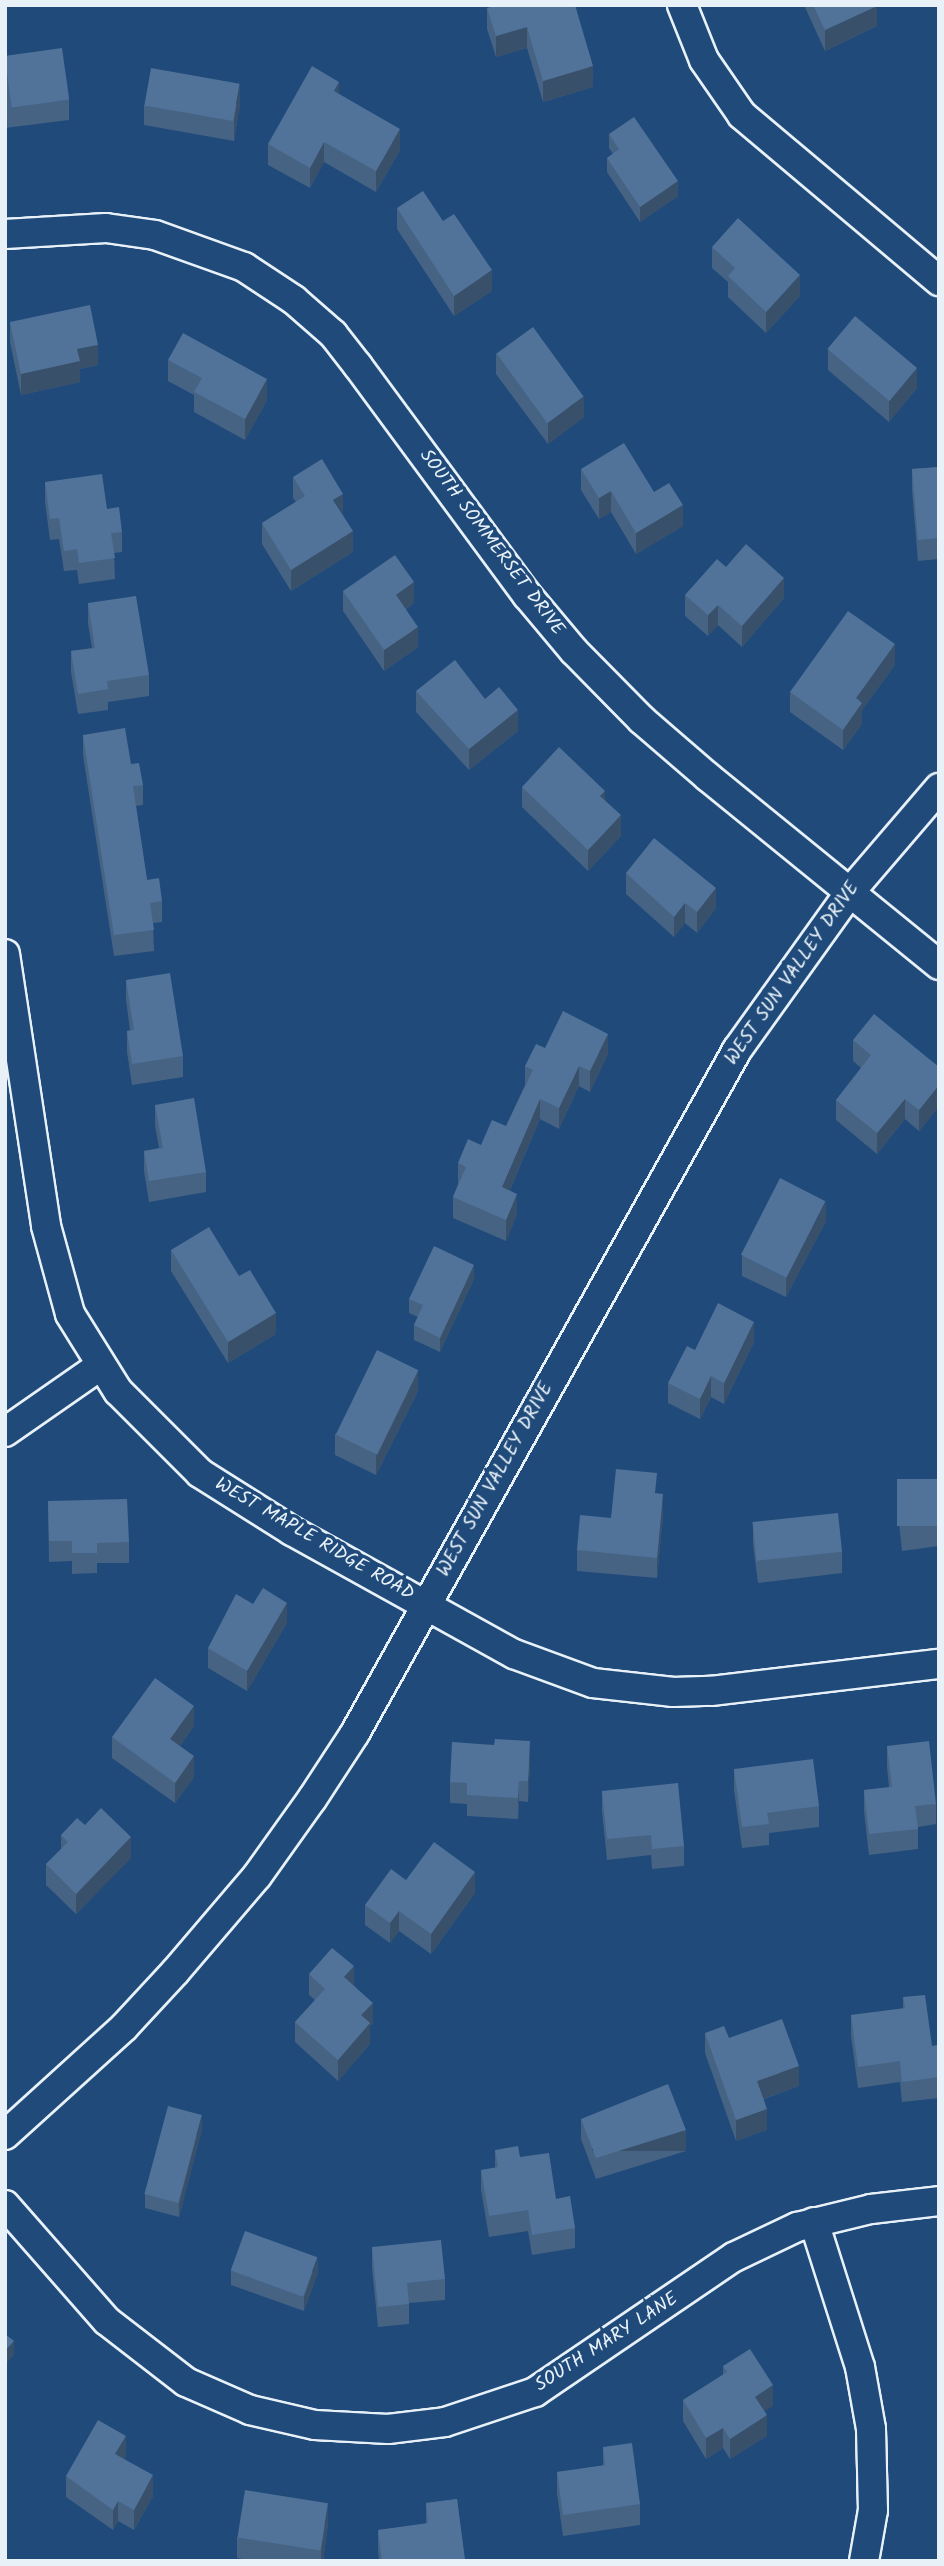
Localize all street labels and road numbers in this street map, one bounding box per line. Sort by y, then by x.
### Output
street label: SOUTH SOMMERSET DRIVE [414,445,568,641]
street label: WEST SUN VALLEY DRIVE [721,878,865,1070]
street label: WEST SUN VALLEY DRIVE [433,1379,559,1581]
street label: WEST MAPLE RIDGE ROAD [210,1474,418,1606]
street label: SOUTH MARY LANE [531,2288,683,2398]

